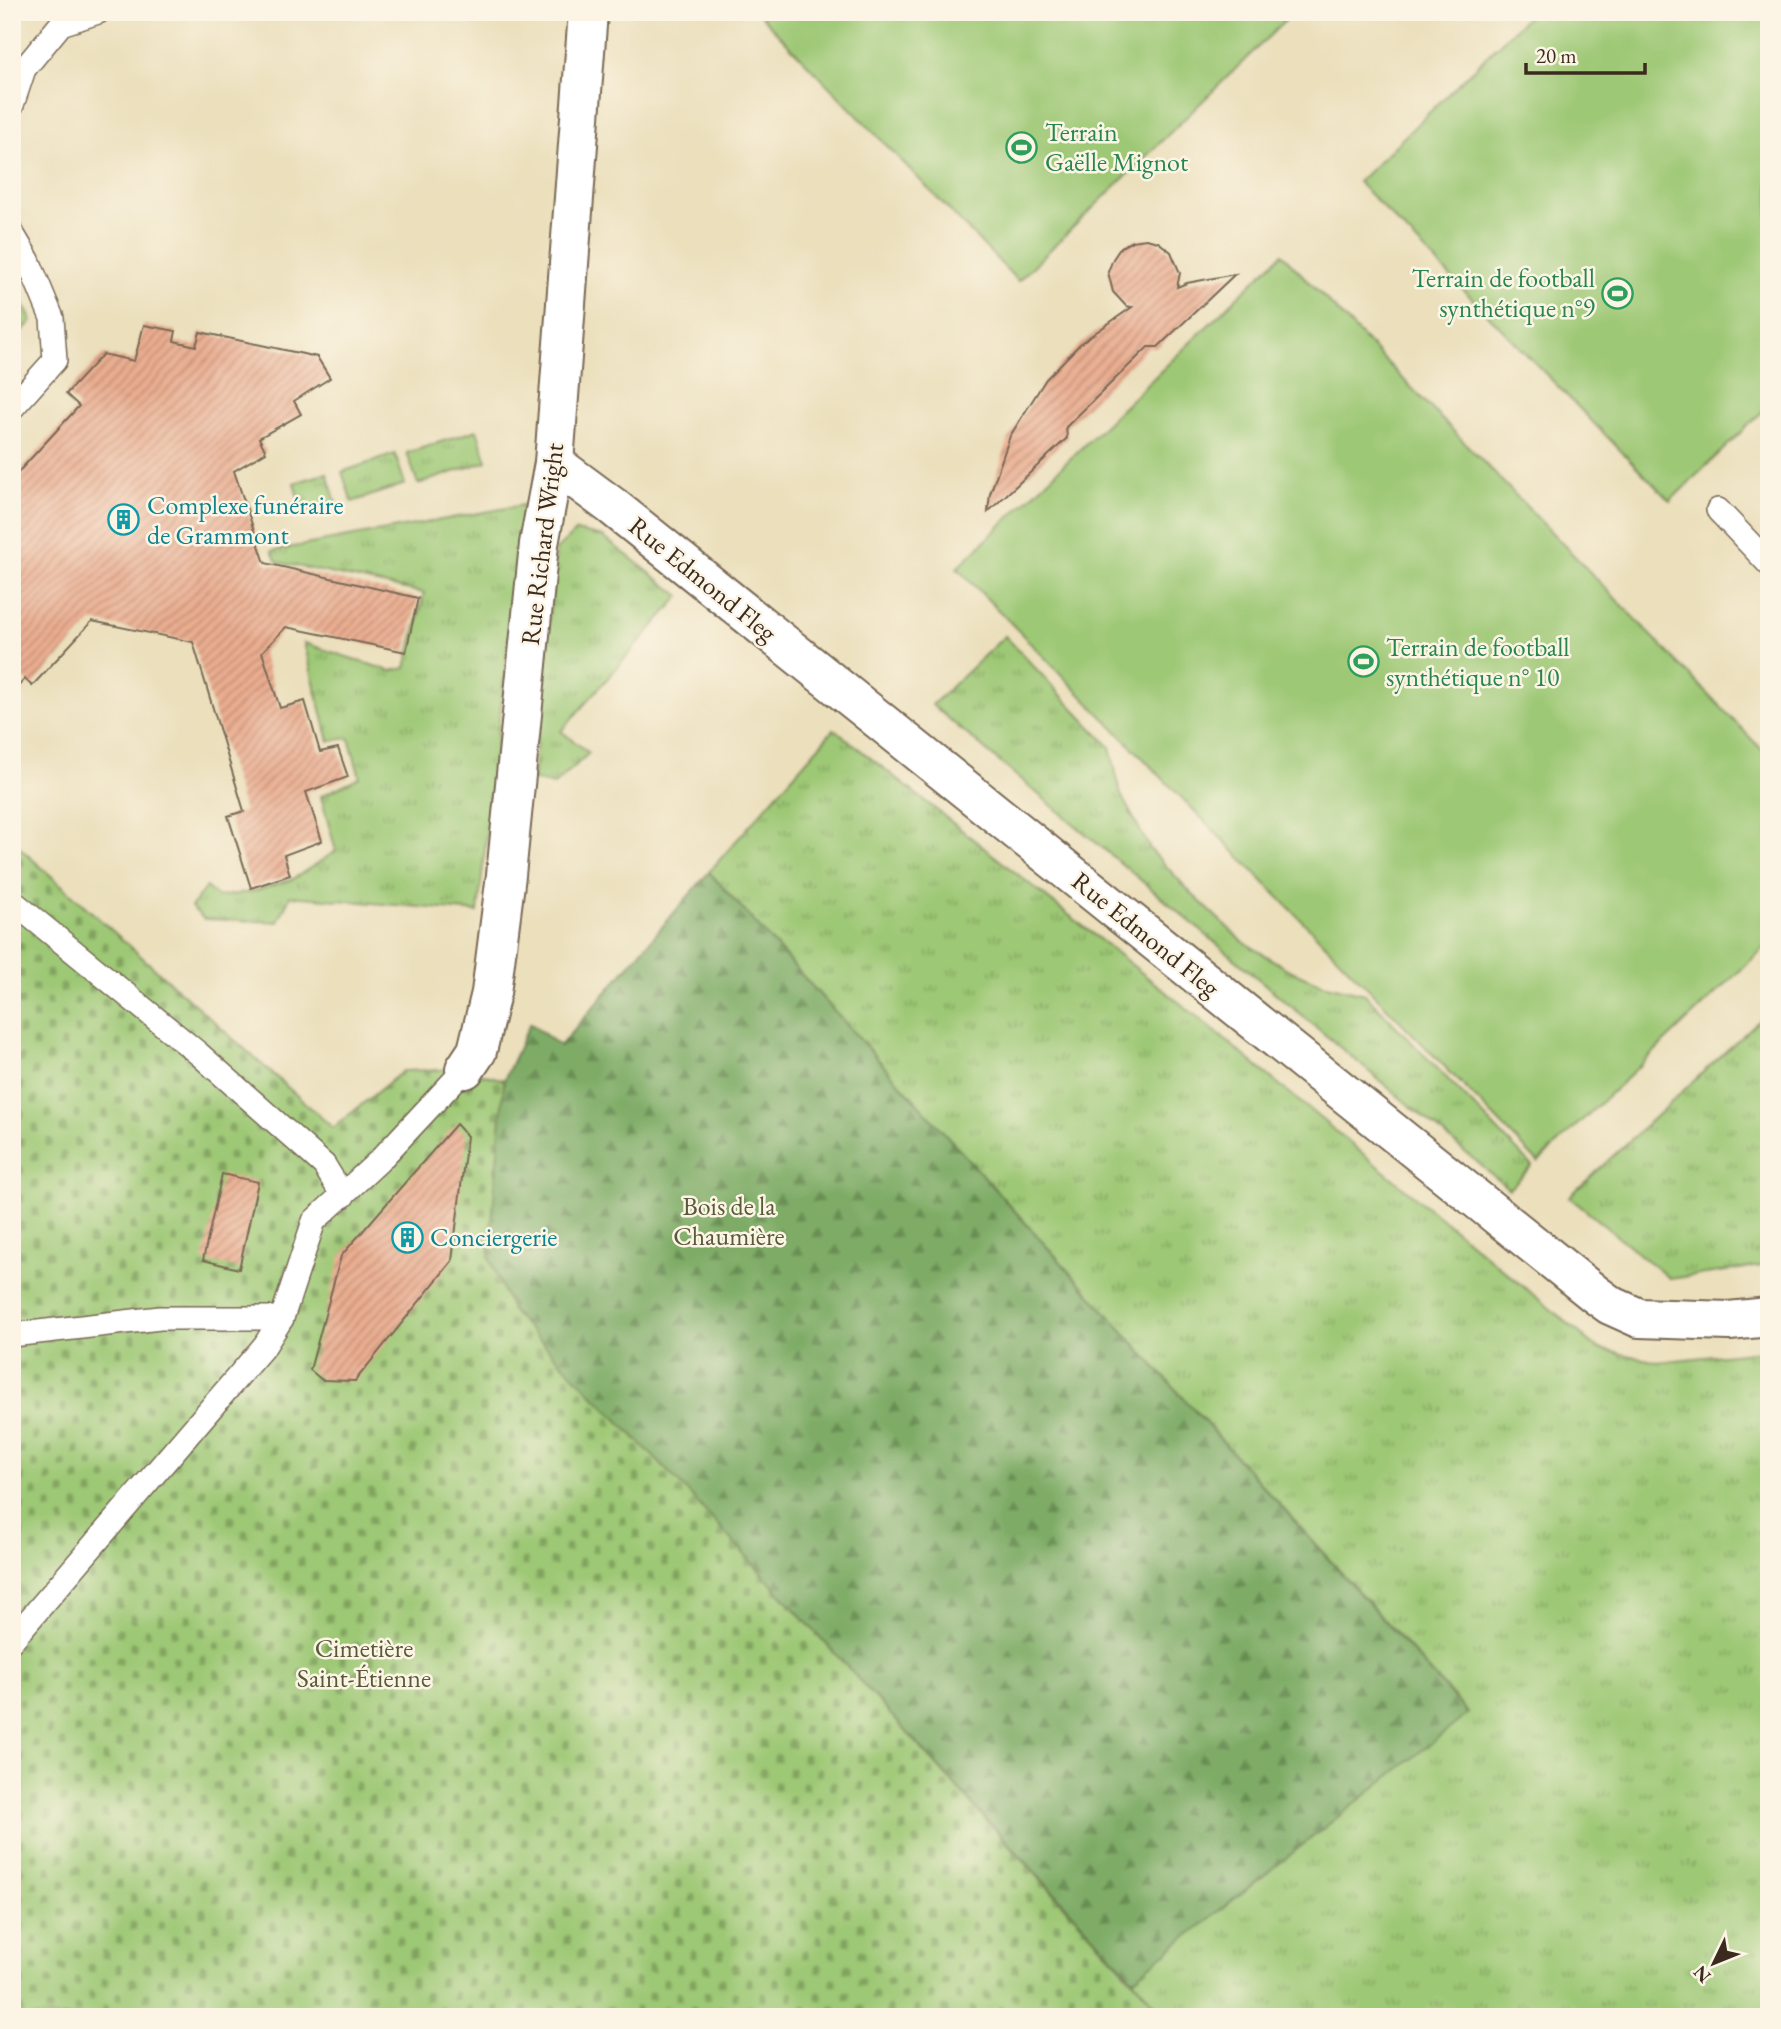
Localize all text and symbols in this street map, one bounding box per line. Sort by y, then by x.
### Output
scale bar [1526,32,1644,76]
text: 20 m [1536,42,1577,69]
place label: Terrain Gaëlle Mignot [1045,115,1188,179]
sports icon: Terrain Gaëlle Mignot [1005,130,1039,164]
place label: Terrain de football synthétique n°9 [1411,261,1596,325]
sports icon: Terrain de football synthétique n°9 [1601,276,1635,310]
street label: Rue Richard Wright [513,441,571,647]
place label: Complexe funéraire de Grammont [147,488,344,552]
building icon: Complexe funéraire de Grammont [107,503,141,537]
street label: Rue Edmond Fleg [622,509,785,650]
place label: Terrain de football synthétique n° 10 [1386,630,1570,694]
sports icon: Terrain de football synthétique n° 10 [1346,645,1380,679]
street label: Rue Edmond Fleg [1065,864,1228,1005]
park label: Bois de la Chaumière [673,1189,785,1253]
building icon: Conciergerie [390,1220,424,1254]
place label: Conciergerie [430,1220,557,1254]
park label: Cimetière Saint-Étienne [297,1631,431,1695]
north arrow [1680,1927,1750,1997]
text: N [1687,1960,1716,1988]

